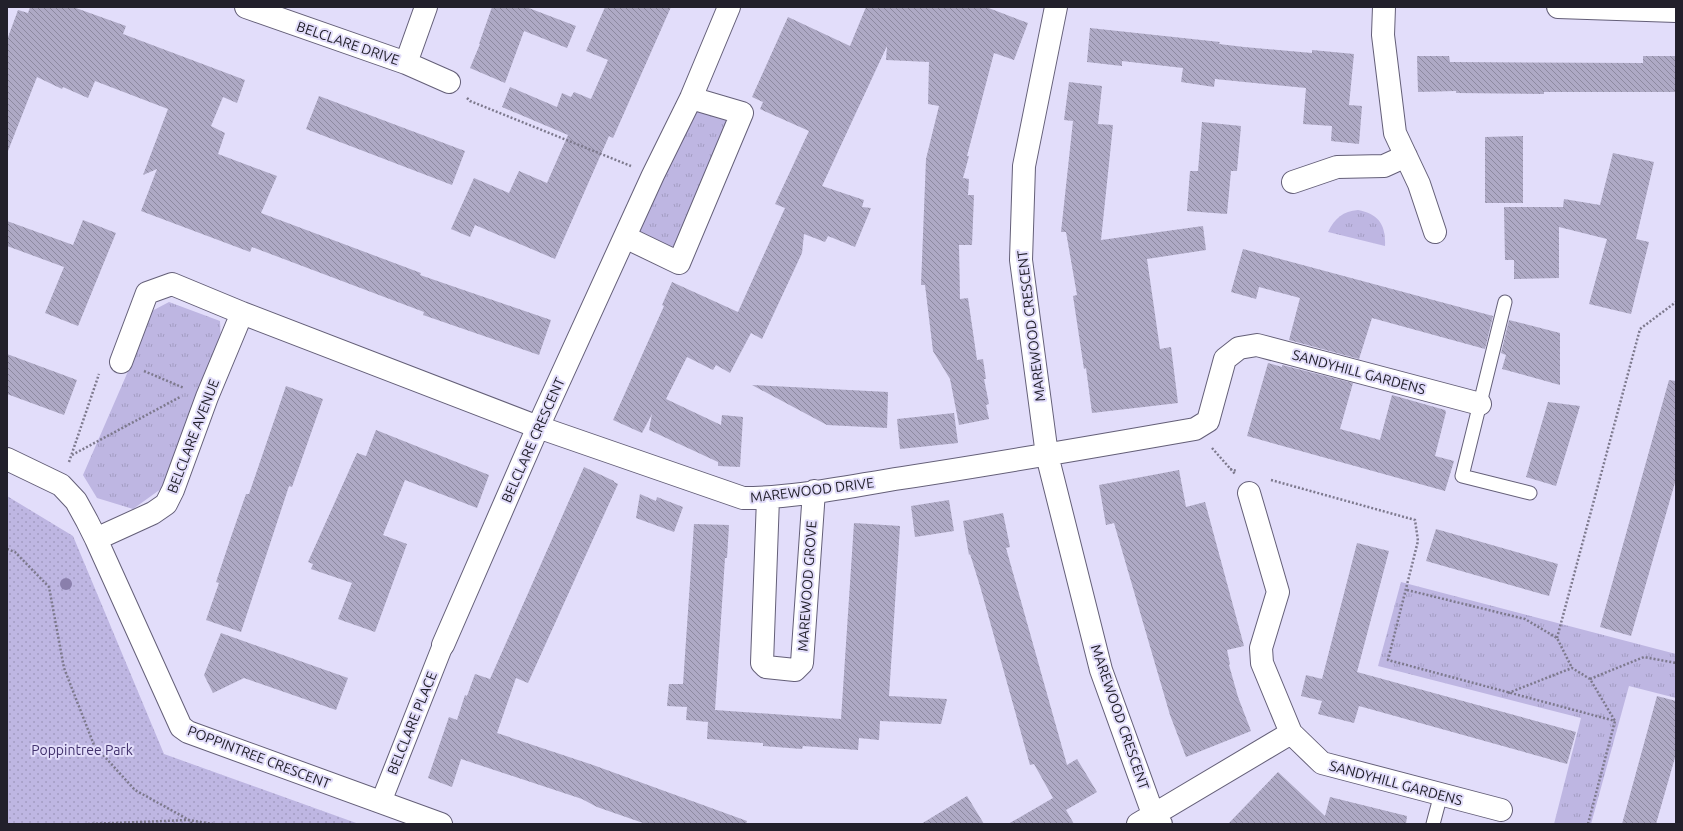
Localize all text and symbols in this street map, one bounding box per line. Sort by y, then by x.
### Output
street label: BELCLARE DRIVE [295,18,401,68]
street label: MAREWOOD CRESCENT [1014,249,1048,403]
street label: SANDYHILL GARDENS [1291,347,1427,397]
street label: BELCLARE CRESCENT [498,375,568,505]
street label: BELCLARE AVENUE [164,377,222,495]
street label: MAREWOOD DRIVE [749,474,875,506]
street label: MAREWOOD GROVE [794,520,820,652]
street label: MAREWOOD CRESCENT [1088,642,1152,792]
street label: BELCLARE PLACE [384,669,440,777]
street label: POPPINTREE CRESCENT [185,722,333,792]
park label: Poppintree Park [31,742,133,758]
street label: SANDYHILL GARDENS [1328,758,1464,808]

